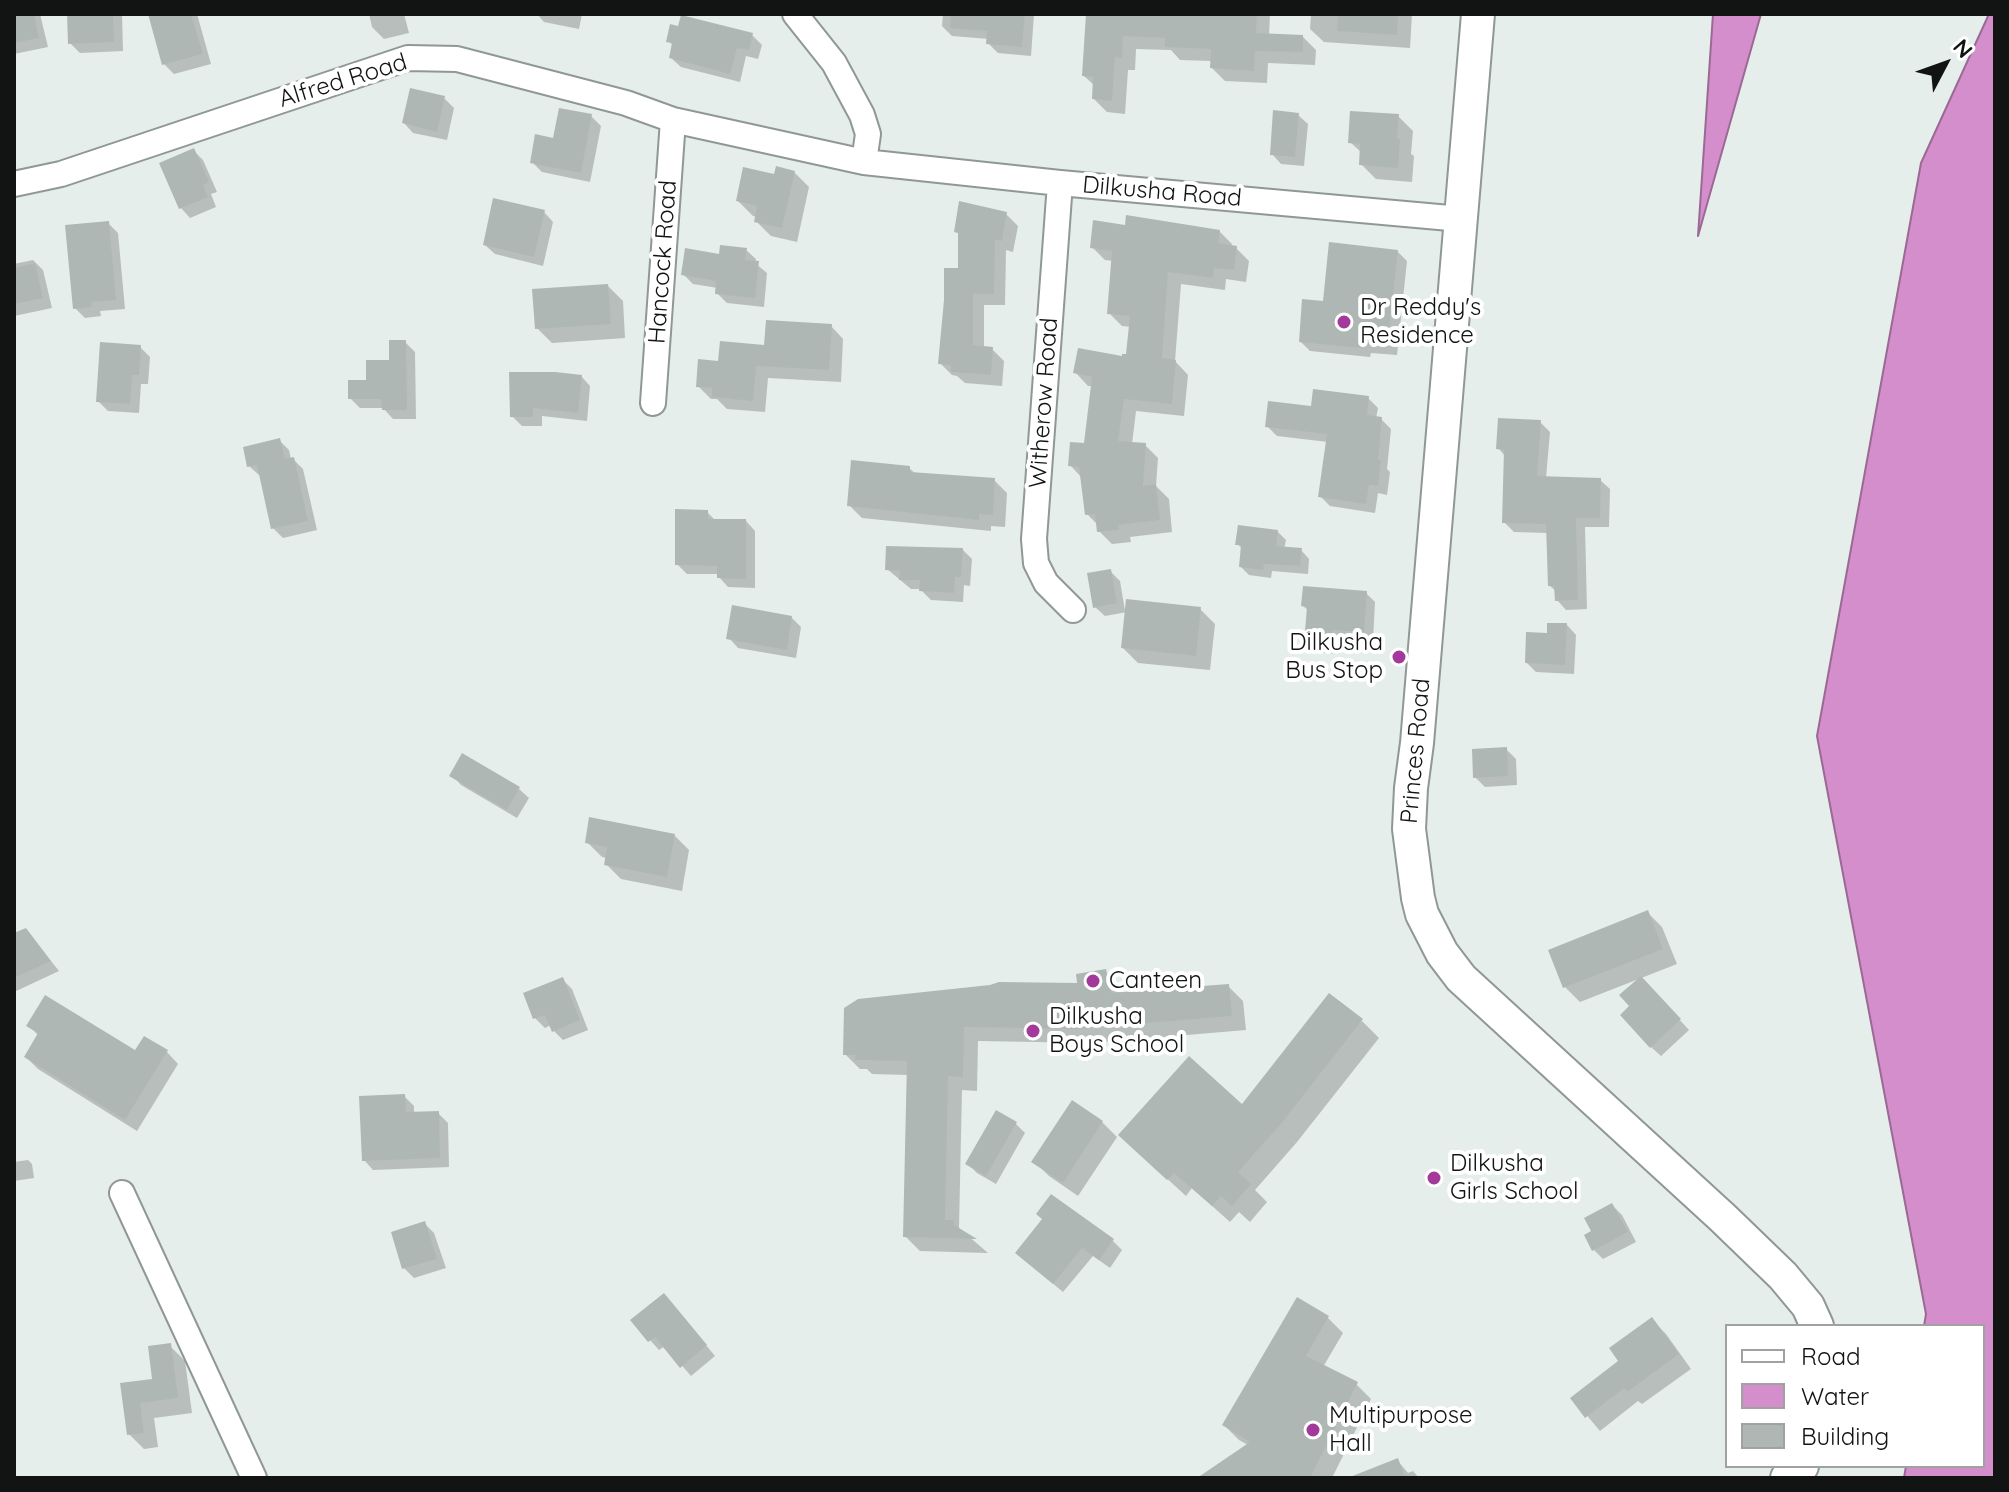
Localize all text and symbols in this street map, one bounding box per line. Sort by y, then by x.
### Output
north arrow [1905,24,1985,104]
text: N [1947,33,1979,64]
street label: Alfred Road [275,48,411,114]
street label: Dilkusha Road [1081,171,1243,213]
street label: Hancock Road [643,179,683,345]
place label: Dr Reddy's Residence [1360,294,1481,350]
marker: Dr Reddy's Residence [1335,313,1353,331]
street label: Witherow Road [1024,317,1064,489]
place label: Dilkusha Bus Stop [1285,629,1383,685]
marker: Dilkusha Bus Stop [1390,648,1408,666]
street label: Princes Road [1395,677,1437,825]
place label: Canteen [1109,967,1202,995]
marker: Canteen [1084,972,1102,990]
place label: Dilkusha Boys School [1049,1003,1184,1059]
marker: Dilkusha Boys School [1024,1022,1042,1040]
place label: Dilkusha Girls School [1450,1150,1578,1206]
marker: Dilkusha Girls School [1425,1169,1443,1187]
legend [1725,1324,1985,1468]
text: Road [1801,1341,1861,1371]
text: Water [1801,1381,1869,1411]
place label: Multipurpose Hall [1329,1402,1473,1458]
marker: Multipurpose Hall [1304,1421,1322,1439]
text: Building [1801,1421,1889,1451]

